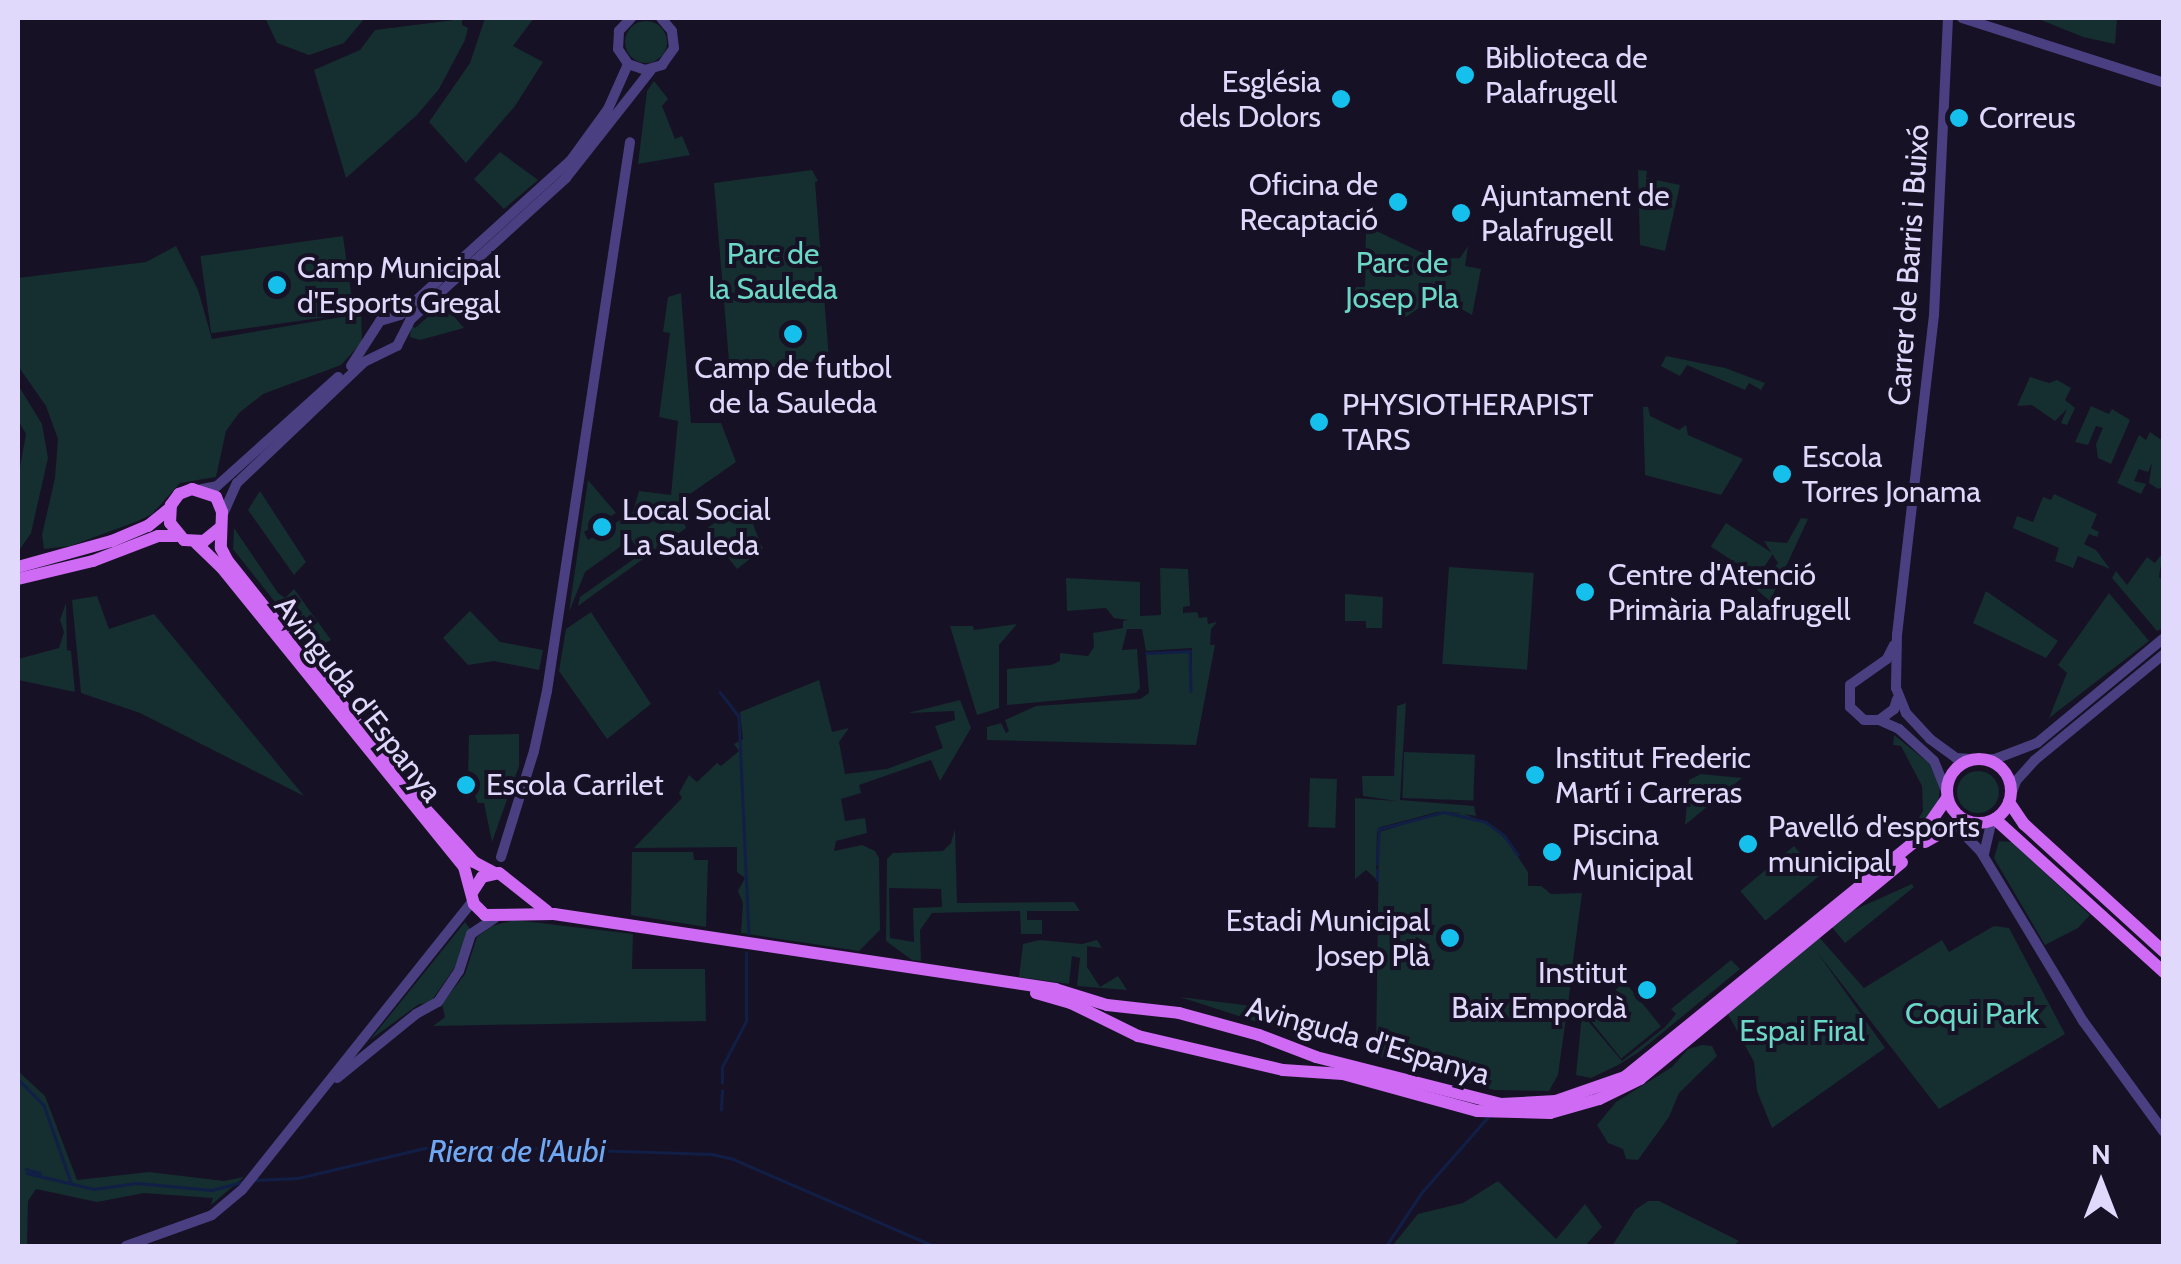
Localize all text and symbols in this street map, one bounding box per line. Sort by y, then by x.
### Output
place label: Biblioteca de Palafrugell [1485,40,1648,110]
place label: Església dels Dolors [1179,64,1321,134]
marker: Biblioteca de Palafrugell [1454,64,1476,86]
marker: Església dels Dolors [1330,88,1352,110]
place label: Correus [1979,100,2076,136]
marker: Correus [1948,107,1970,129]
street label: Carrer de Barris i Buixó [1881,123,1937,407]
place label: Oficina de Recaptació [1240,167,1378,238]
place label: Ajuntament de Palafrugell [1481,178,1670,248]
marker: Oficina de Recaptació [1387,191,1409,213]
marker: Ajuntament de Palafrugell [1450,202,1472,224]
park label: Parc de la Sauleda [708,236,838,306]
park label: Parc de Josep Pla [1345,245,1459,316]
place label: Camp Municipal d'Esports Gregal [297,250,501,320]
marker: Camp Municipal d'Esports Gregal [266,274,288,296]
marker: Camp de futbol de la Sauleda [782,323,804,345]
place label: Camp de futbol de la Sauleda [694,350,892,420]
place label: PHYSIOTHERAPIST TARS [1342,387,1594,458]
marker: PHYSIOTHERAPIST TARS [1306,409,1332,435]
place label: Escola Torres Jonama [1802,439,1981,510]
marker: Escola Torres Jonama [1771,463,1793,485]
place label: Local Social La Sauleda [622,492,771,562]
marker: Local Social La Sauleda [591,516,613,538]
place label: Centre d'Atenció Primària Palafrugell [1608,557,1851,628]
marker: Centre d'Atenció Primària Palafrugell [1572,579,1598,605]
street label: Avinguda d'Espanya [266,589,450,809]
place label: Institut Frederic Martí i Carreras [1555,740,1751,810]
marker: Institut Frederic Martí i Carreras [1524,764,1546,786]
place label: Escola Carrilet [486,767,664,803]
marker: Escola Carrilet [455,774,477,796]
place label: Pavelló d'esports municipal [1768,809,1980,880]
place label: Piscina Municipal [1572,817,1693,888]
marker: Pavelló d'esports municipal [1737,833,1759,855]
marker: Piscina Municipal [1541,841,1563,863]
place label: Estadi Municipal Josep Plà [1226,903,1430,974]
marker: Estadi Municipal Josep Plà [1439,927,1461,949]
place label: Institut Baix Empordà [1451,955,1627,1026]
marker: Institut Baix Empordà [1636,979,1658,1001]
street label: Avinguda d'Espanya [1242,989,1494,1093]
park label: Coqui Park [1905,996,2039,1032]
park label: Espai Firal [1739,1013,1865,1049]
water label: Riera de l'Aubi [428,1132,606,1170]
north arrow [2051,1134,2151,1234]
text: N [2091,1137,2111,1171]

